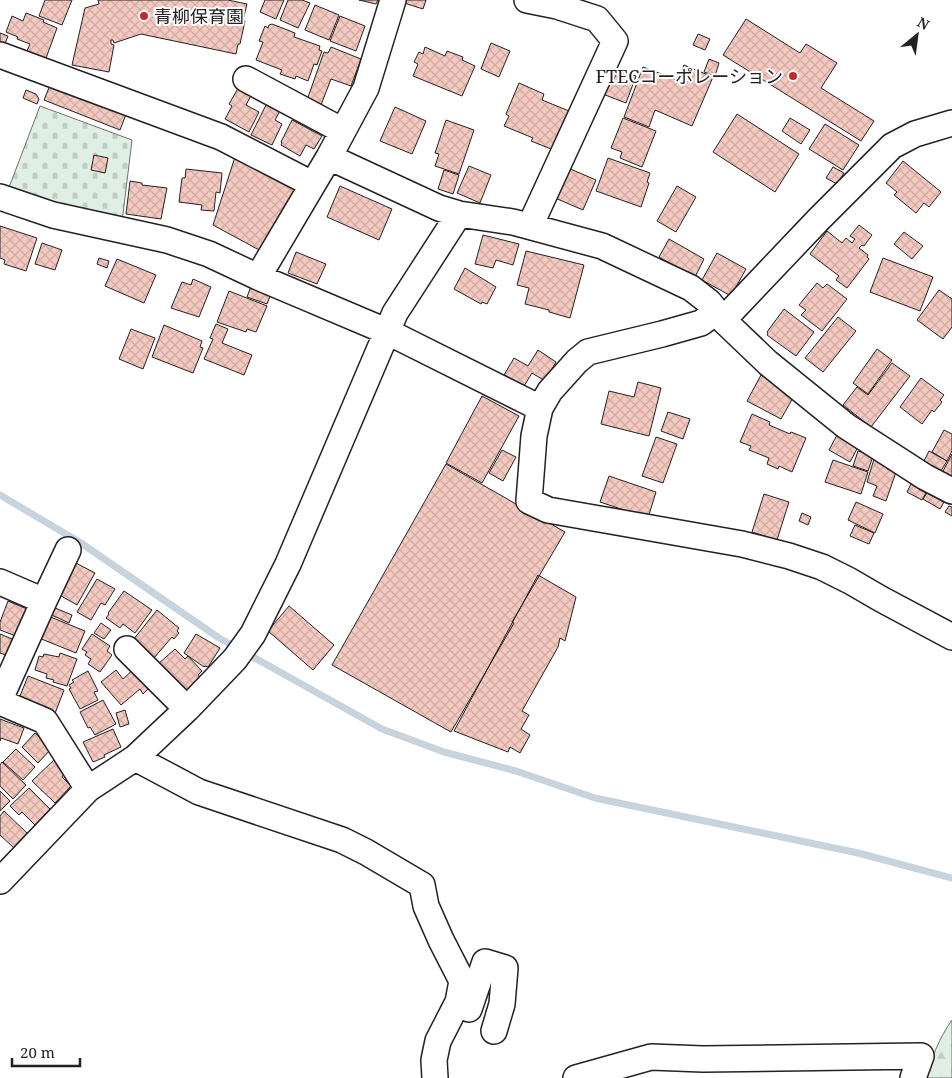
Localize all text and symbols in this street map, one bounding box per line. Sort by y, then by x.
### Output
place label: 青柳保育園 [154,4,244,28]
marker: 青柳保育園 [138,10,150,22]
north arrow [892,10,942,60]
text: N [914,12,933,34]
place label: FTECコーポレーション [595,64,783,88]
marker: FTECコーポレーション [787,70,799,82]
scale bar [12,1036,80,1068]
text: 20 m [20,1042,55,1062]

